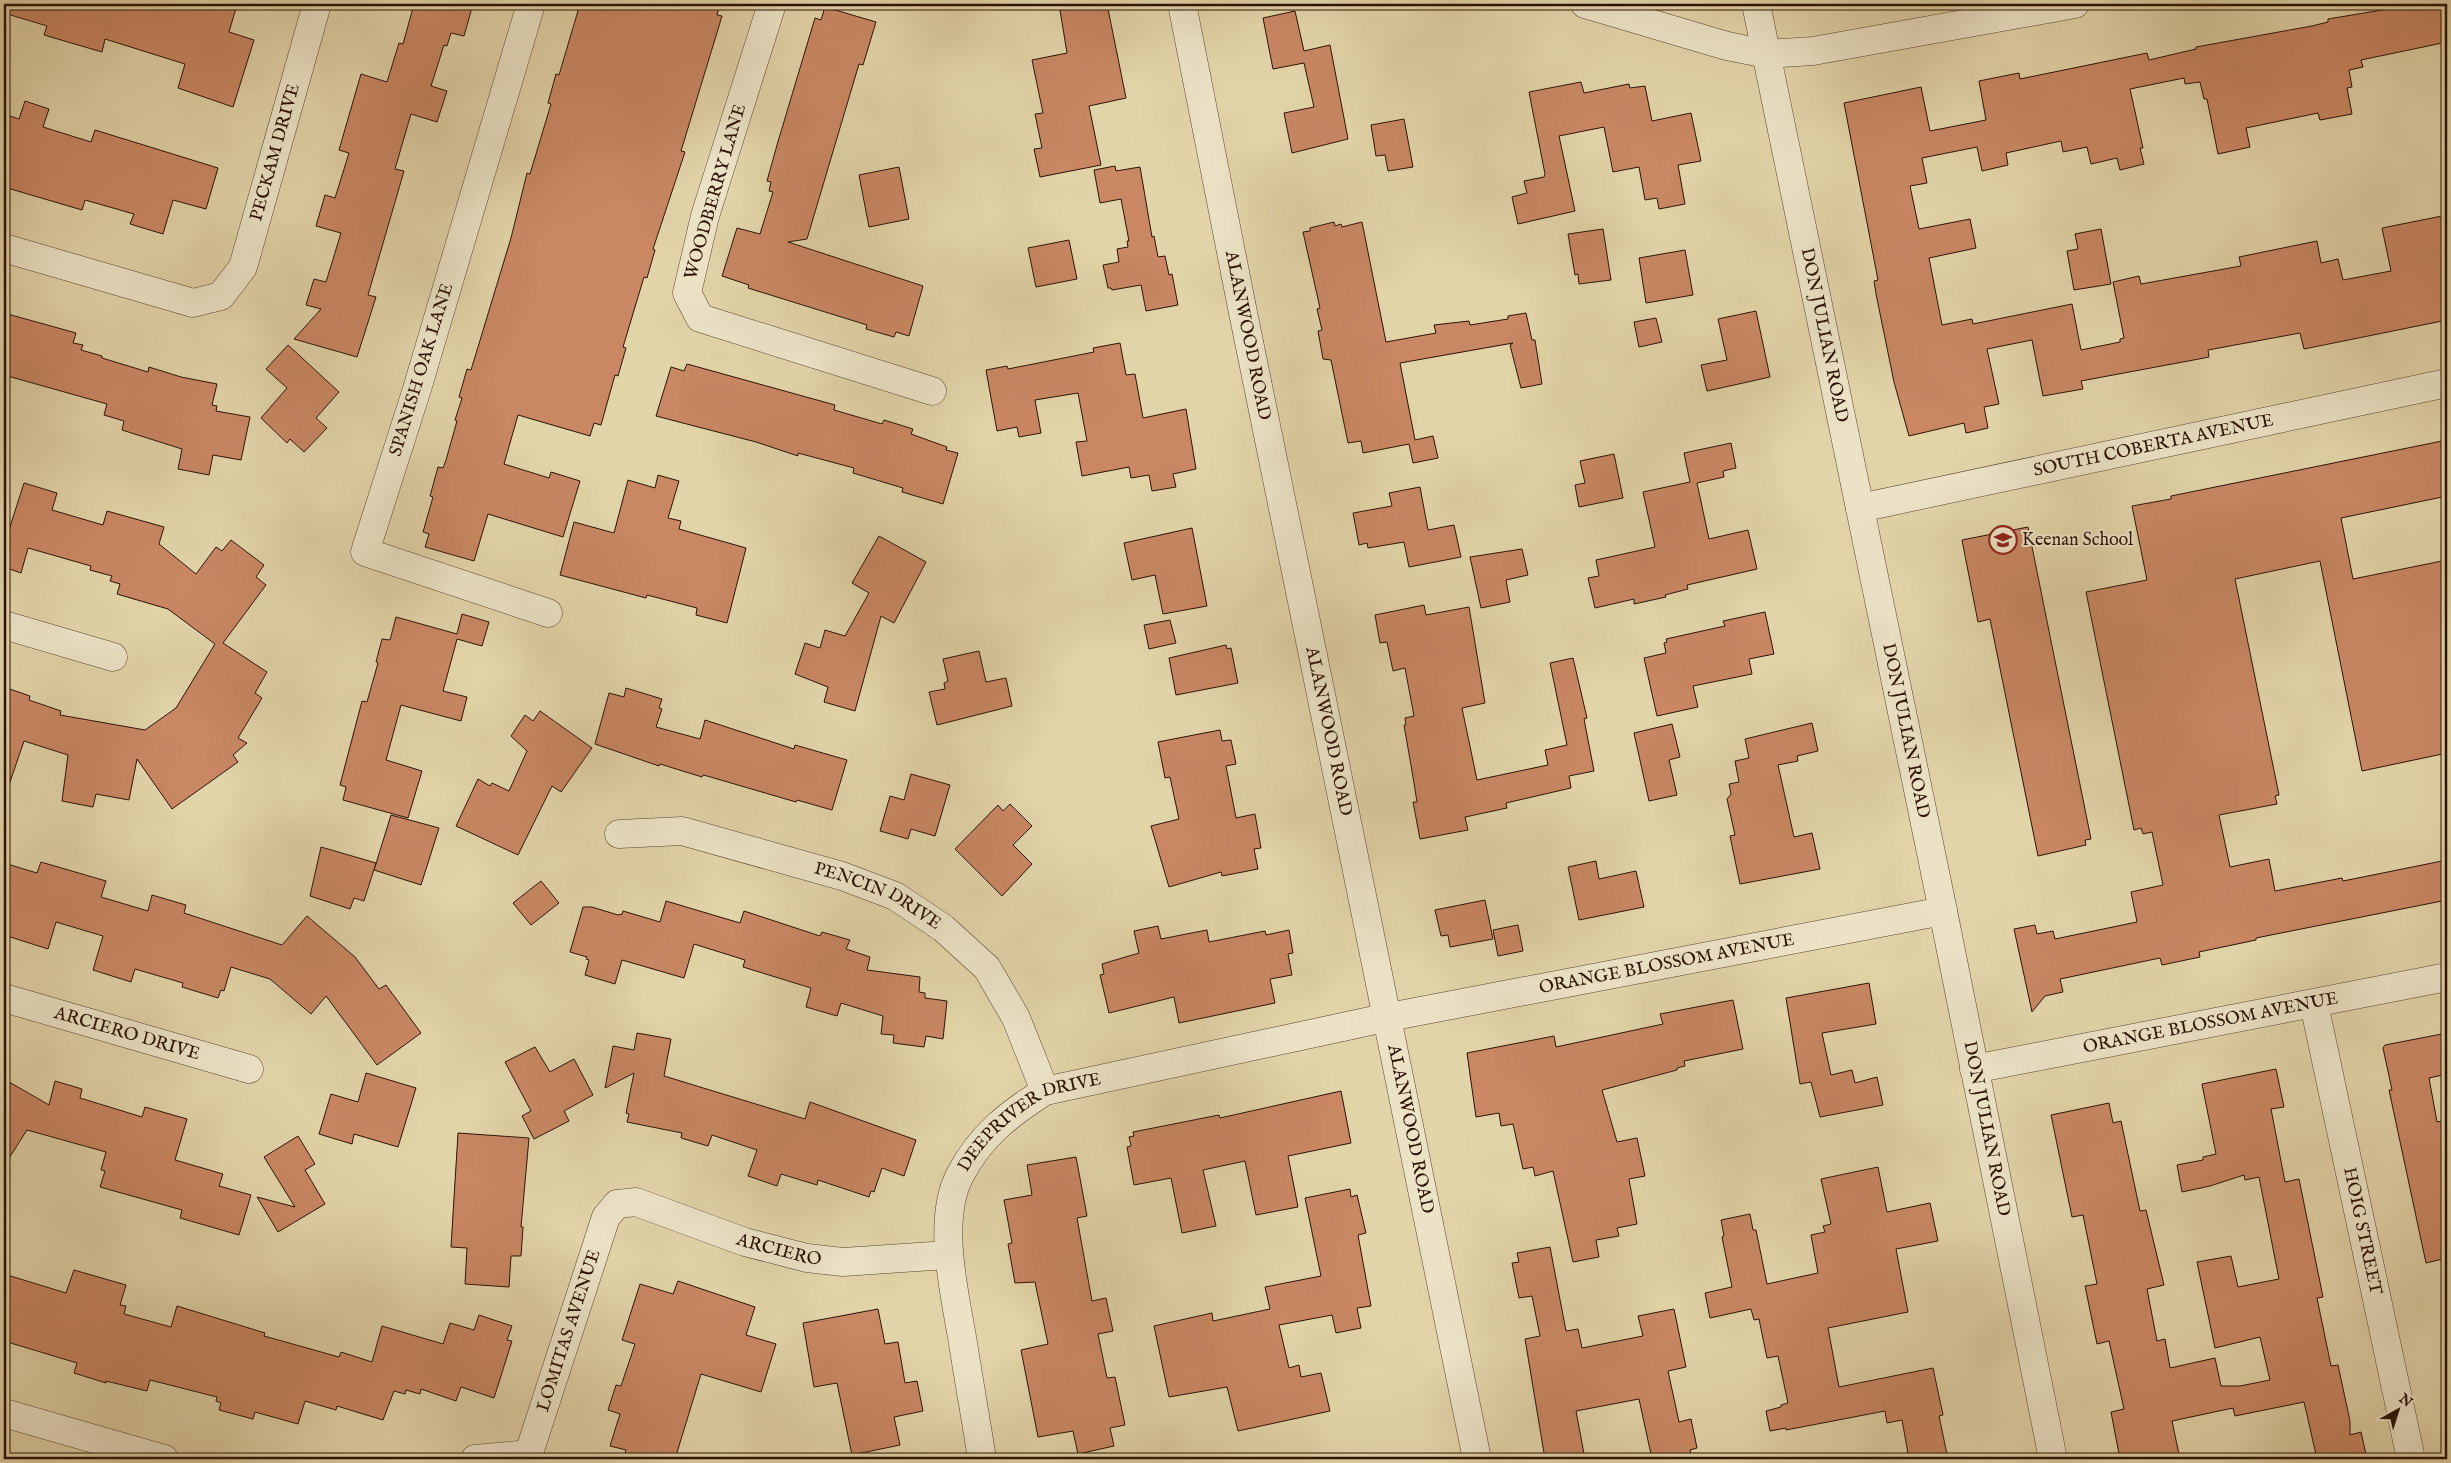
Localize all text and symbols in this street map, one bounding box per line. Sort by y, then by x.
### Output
street label: PECKAM DRIVE [245,81,305,224]
street label: WOODBERRY LANE [680,102,752,282]
street label: DON JULIAN ROAD [1795,246,1853,425]
street label: ALANWOOD ROAD [1219,248,1276,422]
street label: SPANISH OAK LANE [385,281,459,459]
street label: SOUTH COBERTA AVENUE [2031,409,2276,482]
school or university icon: Keenan School [1988,525,2018,555]
place label: Keenan School [2022,529,2133,552]
street label: DON JULIAN ROAD [1877,641,1935,820]
street label: ALANWOOD ROAD [1300,644,1357,818]
street label: PENCIN DRIVE [812,857,946,935]
street label: ORANGE BLOSSOM AVENUE [1537,928,1796,1000]
street label: ORANGE BLOSSOM AVENUE [2081,987,2340,1059]
street label: ARCIERO DRIVE [50,1001,202,1066]
street label: DON JULIAN ROAD [1958,1039,2015,1218]
street label: ALANWOOD ROAD [1382,1041,1439,1216]
street label: DEEPRIVER DRIVE [953,1068,1103,1176]
street label: HOIG STREET [2338,1165,2387,1297]
street label: ARCIERO [732,1228,823,1271]
street label: LOMITAS AVENUE [532,1247,606,1415]
north arrow [2374,1386,2424,1436]
text: N [2394,1389,2416,1411]

